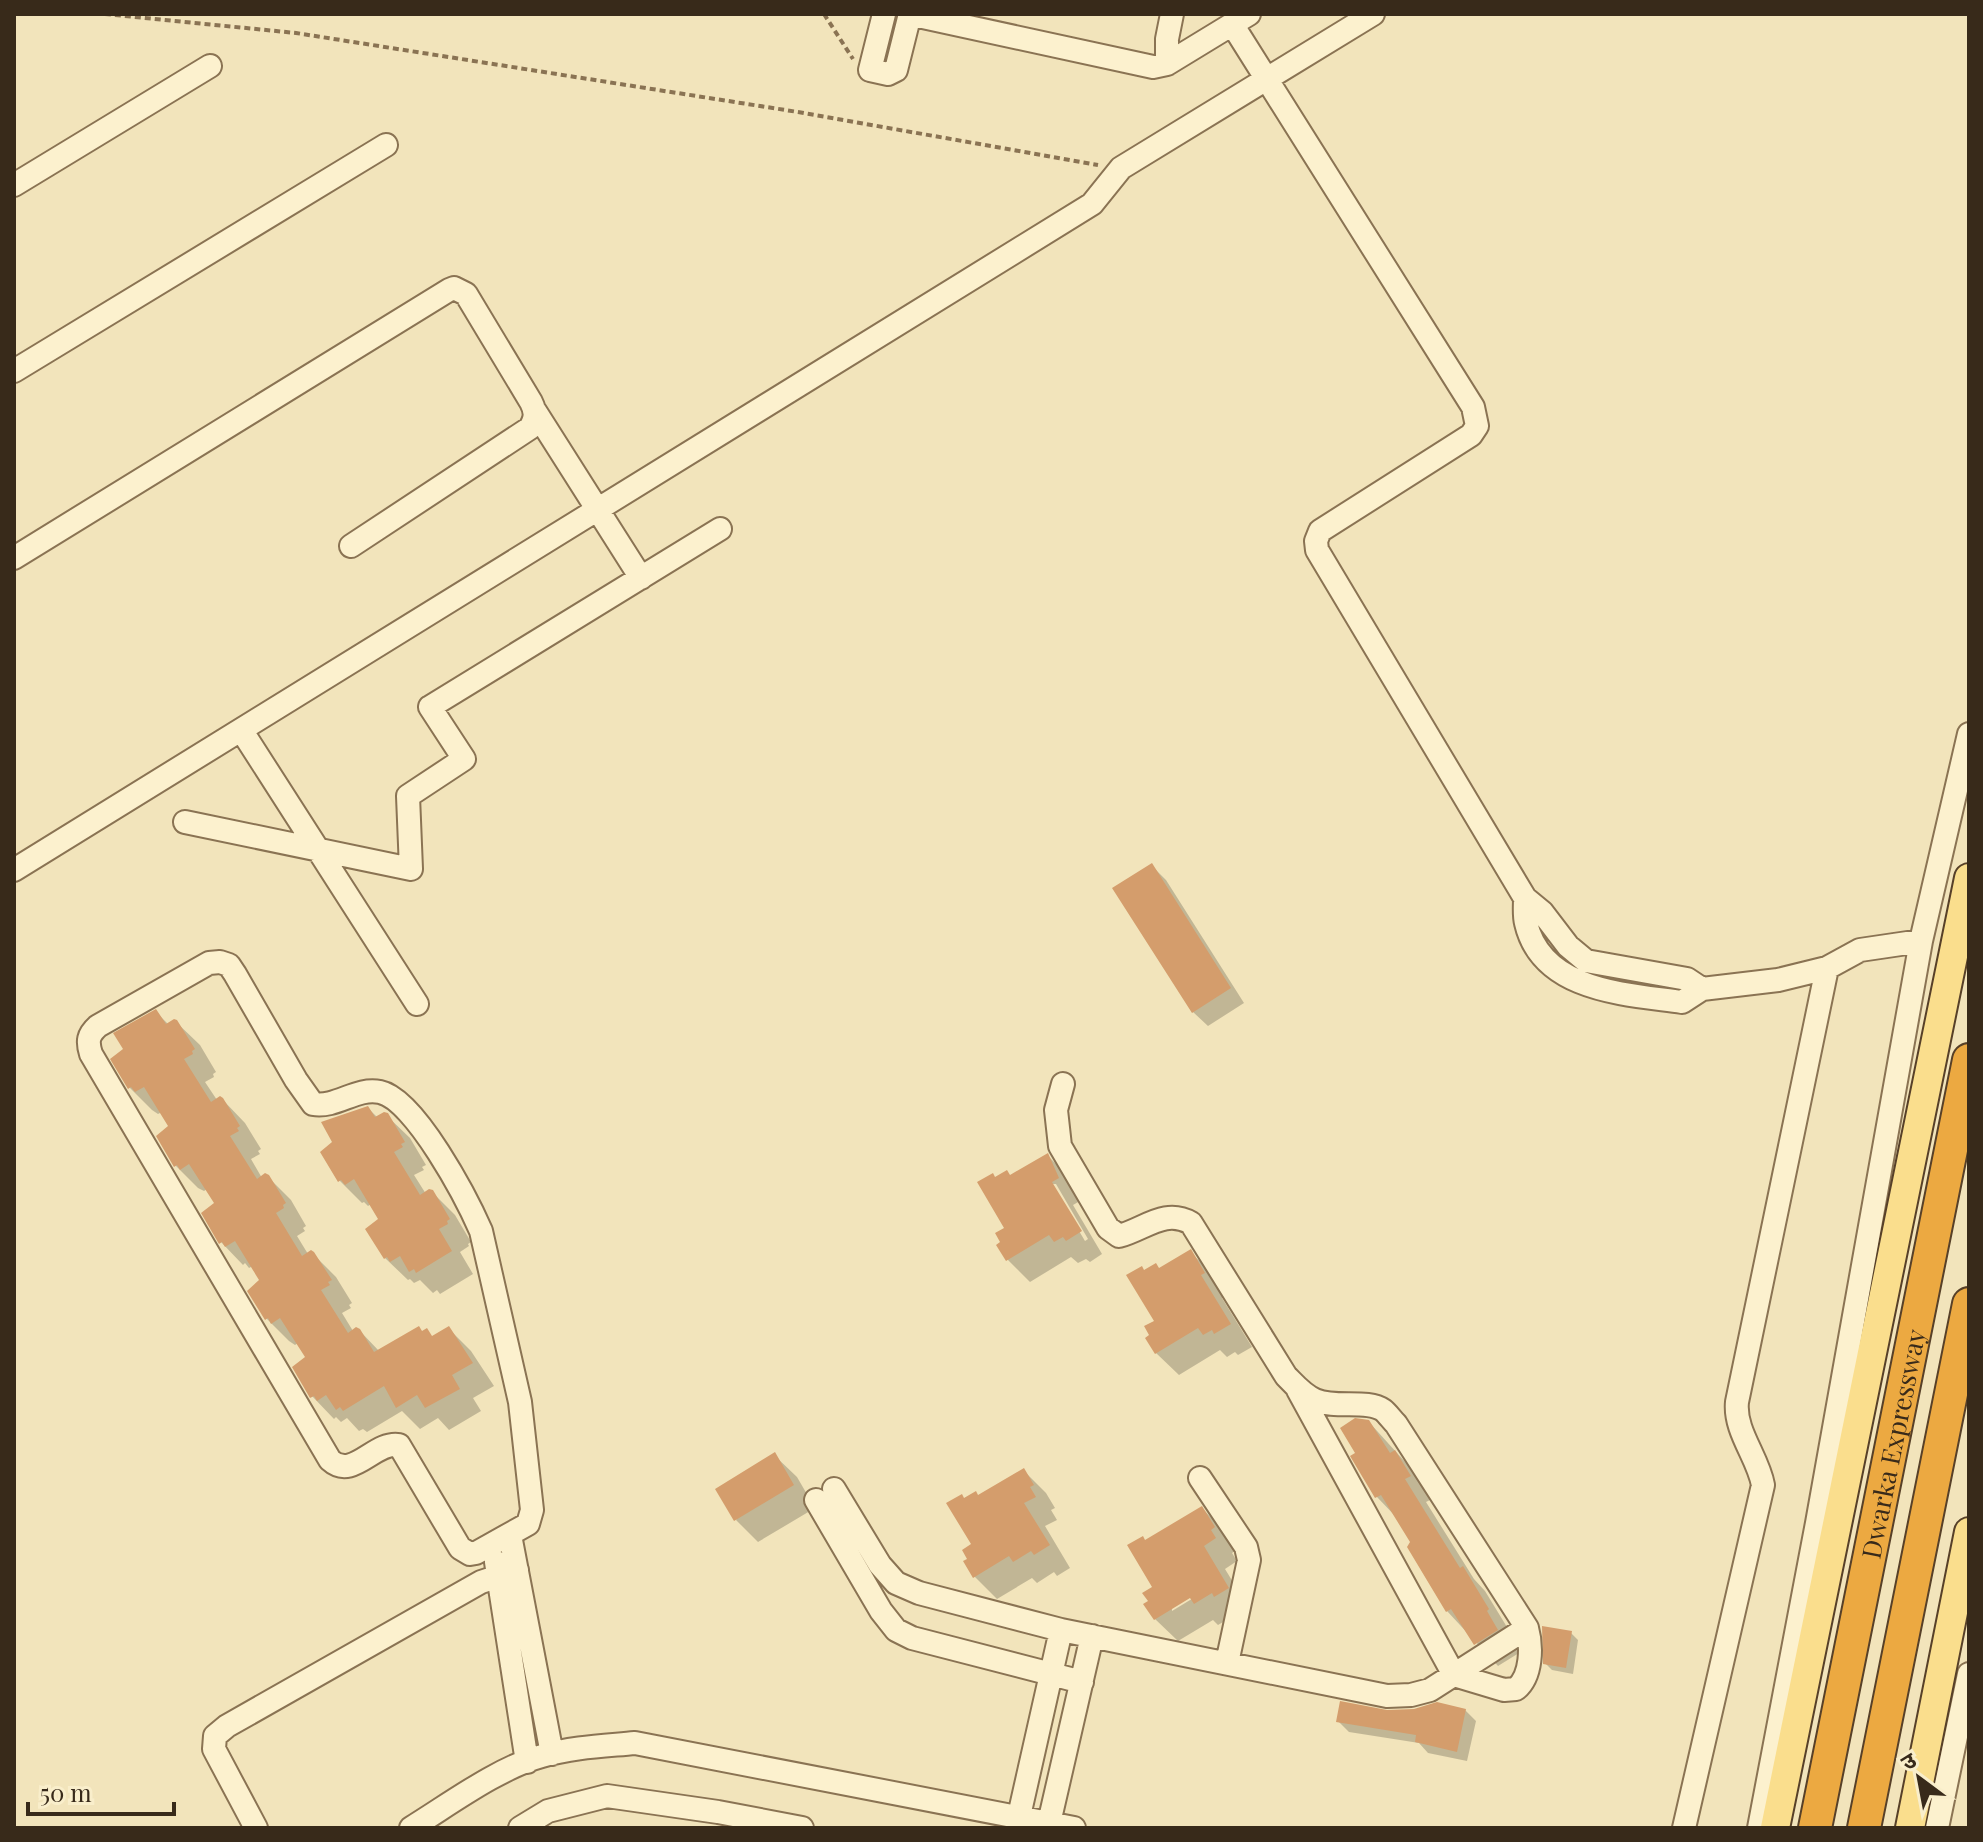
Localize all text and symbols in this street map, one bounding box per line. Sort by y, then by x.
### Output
street label: Dwarka Expressway [1852,1326,1932,1562]
north arrow [1879,1738,1959,1818]
text: उ [1894,1743,1922,1776]
scale bar [28,1766,174,1816]
text: 50 m [40,1776,92,1808]

